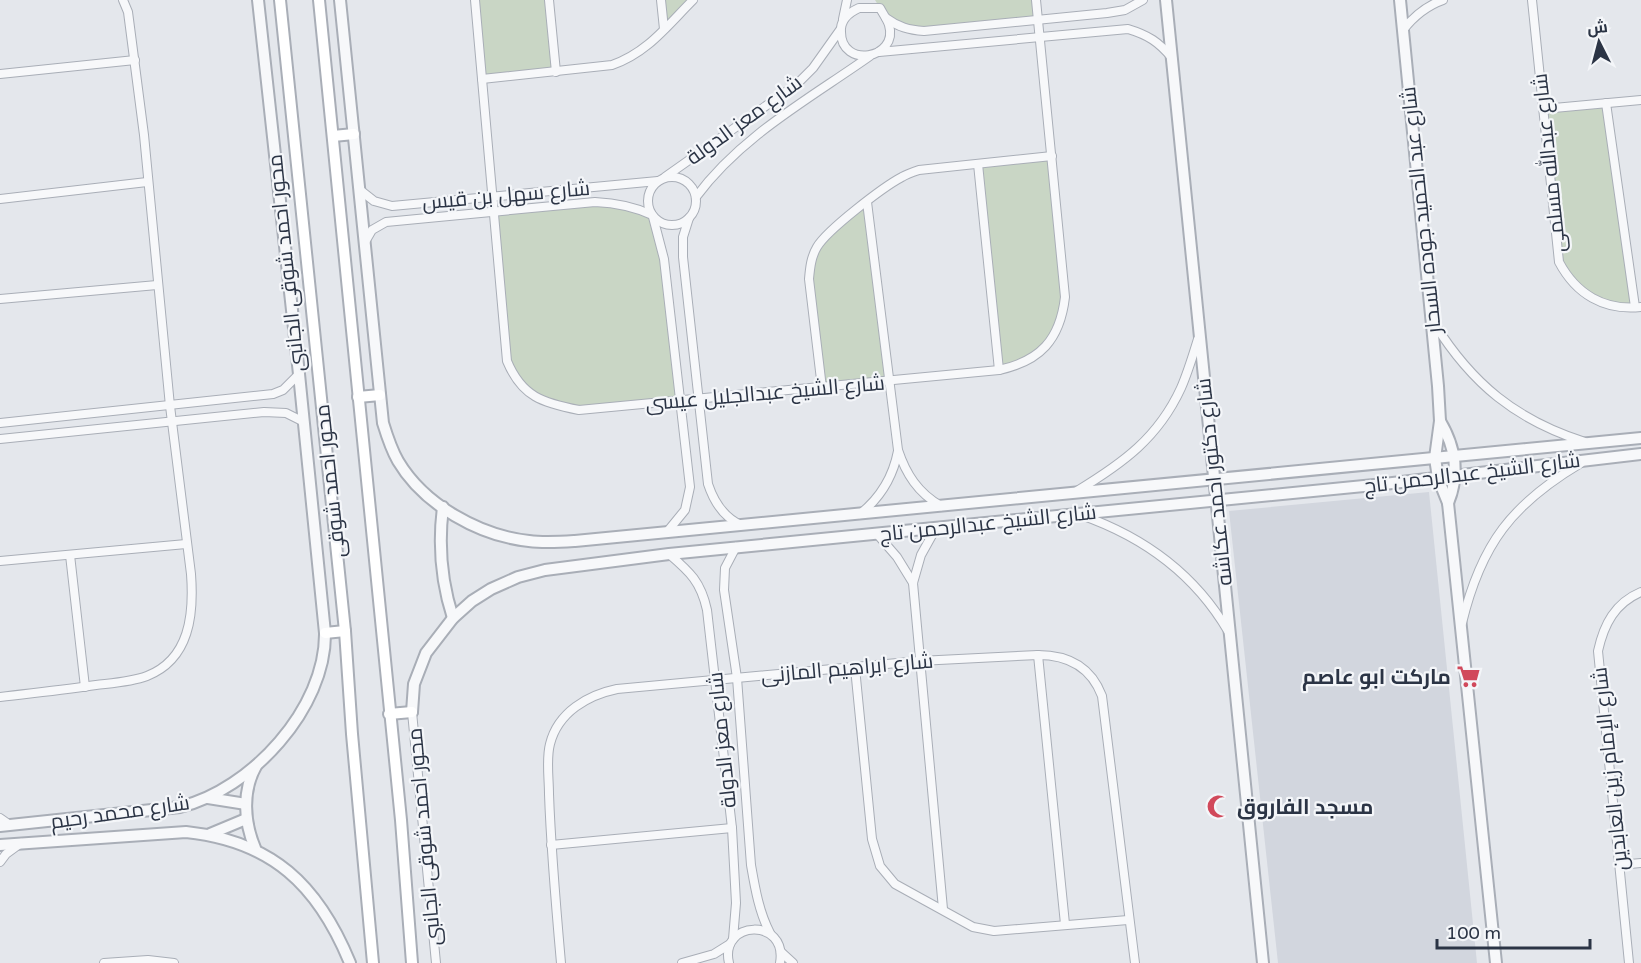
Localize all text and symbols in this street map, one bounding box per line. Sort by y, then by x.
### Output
north arrow [1569,12,1629,72]
text: ش [1586,17,1609,39]
street label: شارع معز الدولة [682,70,808,172]
street label: شارع عبدالله مسلمى [1526,72,1572,254]
street label: شارع عبد الحميد جوده السحار [1396,85,1448,336]
street label: محور احمد شوقى الجانبى [263,153,310,373]
street label: شارع سهل بن قيس [421,176,591,216]
street label: شارع الشيخ عبدالجليل عيسى [644,371,886,417]
street label: شارع دكتور احمد عكاشه [1191,377,1239,587]
street label: محور احمد شوقى [310,403,351,559]
street label: شارع الشيخ عبدالرحمن تاج [1362,448,1582,500]
street label: شارع الشيخ عبدالرحمن تاج [878,500,1098,548]
street label: شارع ابراهيم المازنى [760,649,934,689]
supermarket icon: ماركت ابو عاصم [1456,664,1482,690]
place label: ماركت ابو عاصم [1302,665,1451,691]
street label: شارع الإمام زين العابدين [1587,666,1635,872]
street label: شارع معز الدولة [703,671,743,809]
street label: محور احمد شوقى الجانبى [403,727,446,947]
street label: شارع محمد رحيم [49,790,191,836]
mosque icon: مسجد الفاروق [1206,794,1232,820]
place label: مسجد الفاروق [1237,795,1373,820]
scale bar [1437,912,1590,950]
text: 100 m [1446,922,1501,944]

